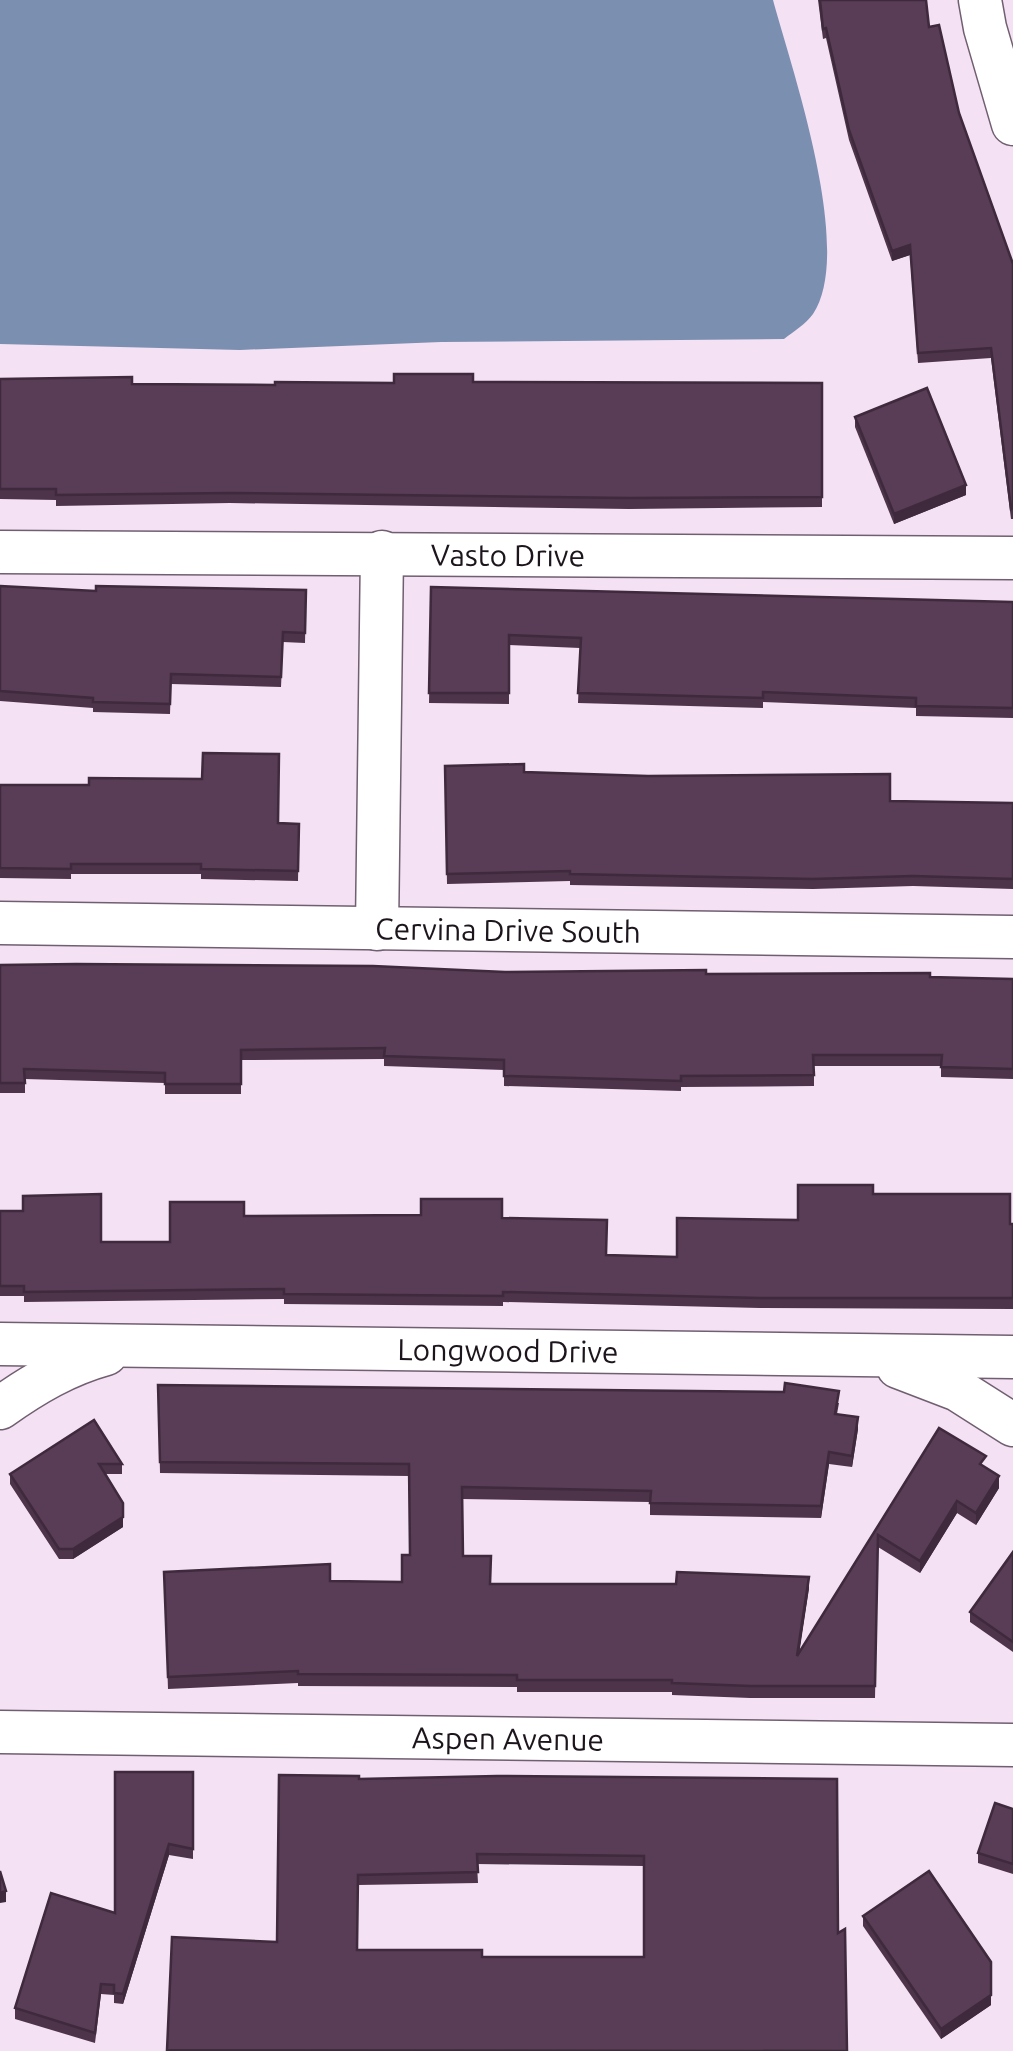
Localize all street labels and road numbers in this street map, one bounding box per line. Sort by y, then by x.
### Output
street label: Vasto Drive [431,538,585,572]
street label: Cervina Drive South [375,911,641,949]
street label: Longwood Drive [397,1332,619,1369]
street label: Aspen Avenue [412,1720,604,1757]

